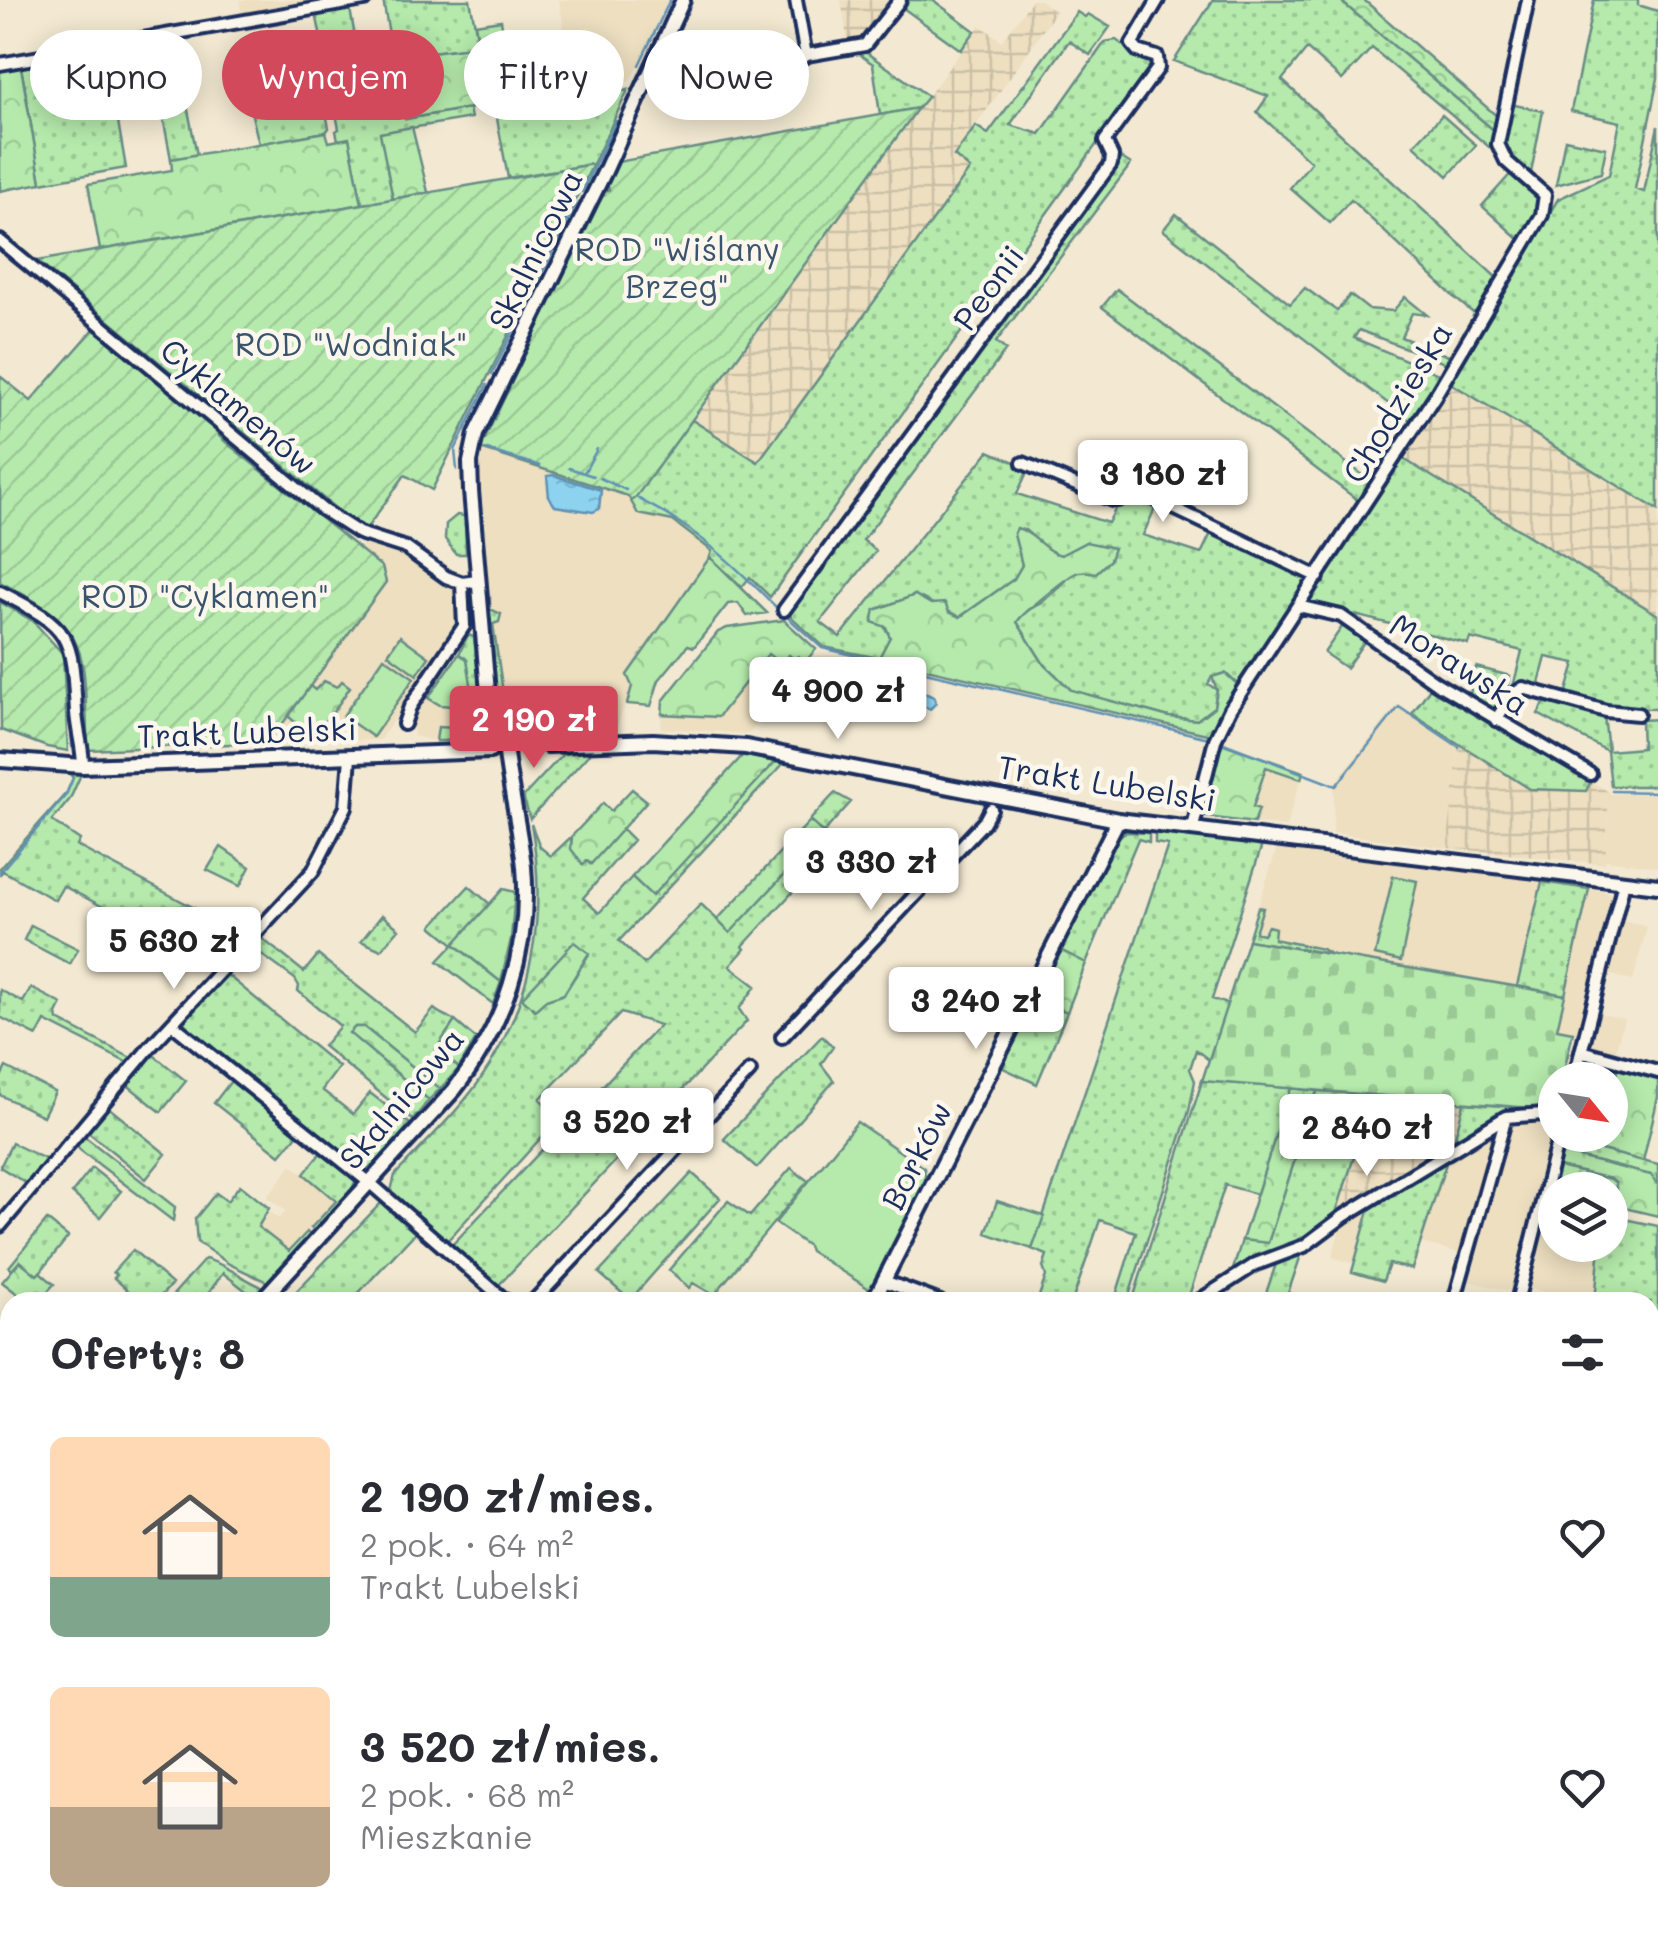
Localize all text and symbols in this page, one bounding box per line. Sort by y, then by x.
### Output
chip: Kupno [30,30,202,120]
chip: Wynajem [222,30,444,120]
chip: Filtry [464,30,624,120]
chip: Nowe [644,30,809,120]
street label: Skalnicowa [477,162,591,336]
park label: ROD "Wiślany Brzeg" [574,227,780,306]
street label: Peonii [942,236,1032,338]
street label: Chodzieska [1332,314,1461,490]
park label: ROD "Wodniak" [235,322,467,364]
street label: Cyklamenów [152,328,326,484]
pin: 3 180 zł [1060,440,1266,525]
text: 3 180 zł [1100,451,1226,493]
park label: ROD "Cyklamen" [81,574,329,617]
street label: Morawska [1382,603,1538,724]
pin: 4 900 zł [735,657,941,742]
text: 4 900 zł [771,668,905,710]
pin: 2 190 zł [431,686,637,771]
text: 2 190 zł [472,697,596,739]
street label: Trakt Lubelski [136,706,358,756]
street label: Trakt Lubelski [995,744,1219,820]
pin: 3 330 zł [768,828,974,913]
text: 3 330 zł [806,839,936,881]
pin: 5 630 zł [71,907,277,992]
text: 5 630 zł [109,918,239,960]
pin: 3 240 zł [873,967,1079,1052]
text: 3 240 zł [911,978,1041,1020]
street label: Skalnicowa [329,1018,472,1177]
north arrow [1538,1062,1628,1152]
map controls [1538,1062,1628,1262]
pin: 3 520 zł [524,1088,730,1173]
street label: Borków [870,1094,960,1216]
pin: 2 840 zł [1264,1094,1470,1179]
text: 3 520 zł [563,1099,691,1141]
text: 2 840 zł [1301,1105,1433,1147]
button: layers [1538,1172,1628,1262]
text: Oferty: 8 [50,1325,245,1380]
icon: filters [1555,1325,1610,1380]
text: 2 190 zł/mies. [360,1468,655,1523]
icon: home [130,1477,250,1597]
icon: heart [1555,1510,1610,1565]
text: 2 pok. · 64 m² [360,1523,574,1565]
text: Trakt Lubelski [360,1565,580,1607]
text: 3 520 zł/mies. [360,1718,660,1773]
icon: home [130,1727,250,1847]
icon: heart [1555,1760,1610,1815]
text: 2 pok. · 68 m² [360,1773,574,1815]
text: Mieszkanie [360,1815,533,1857]

